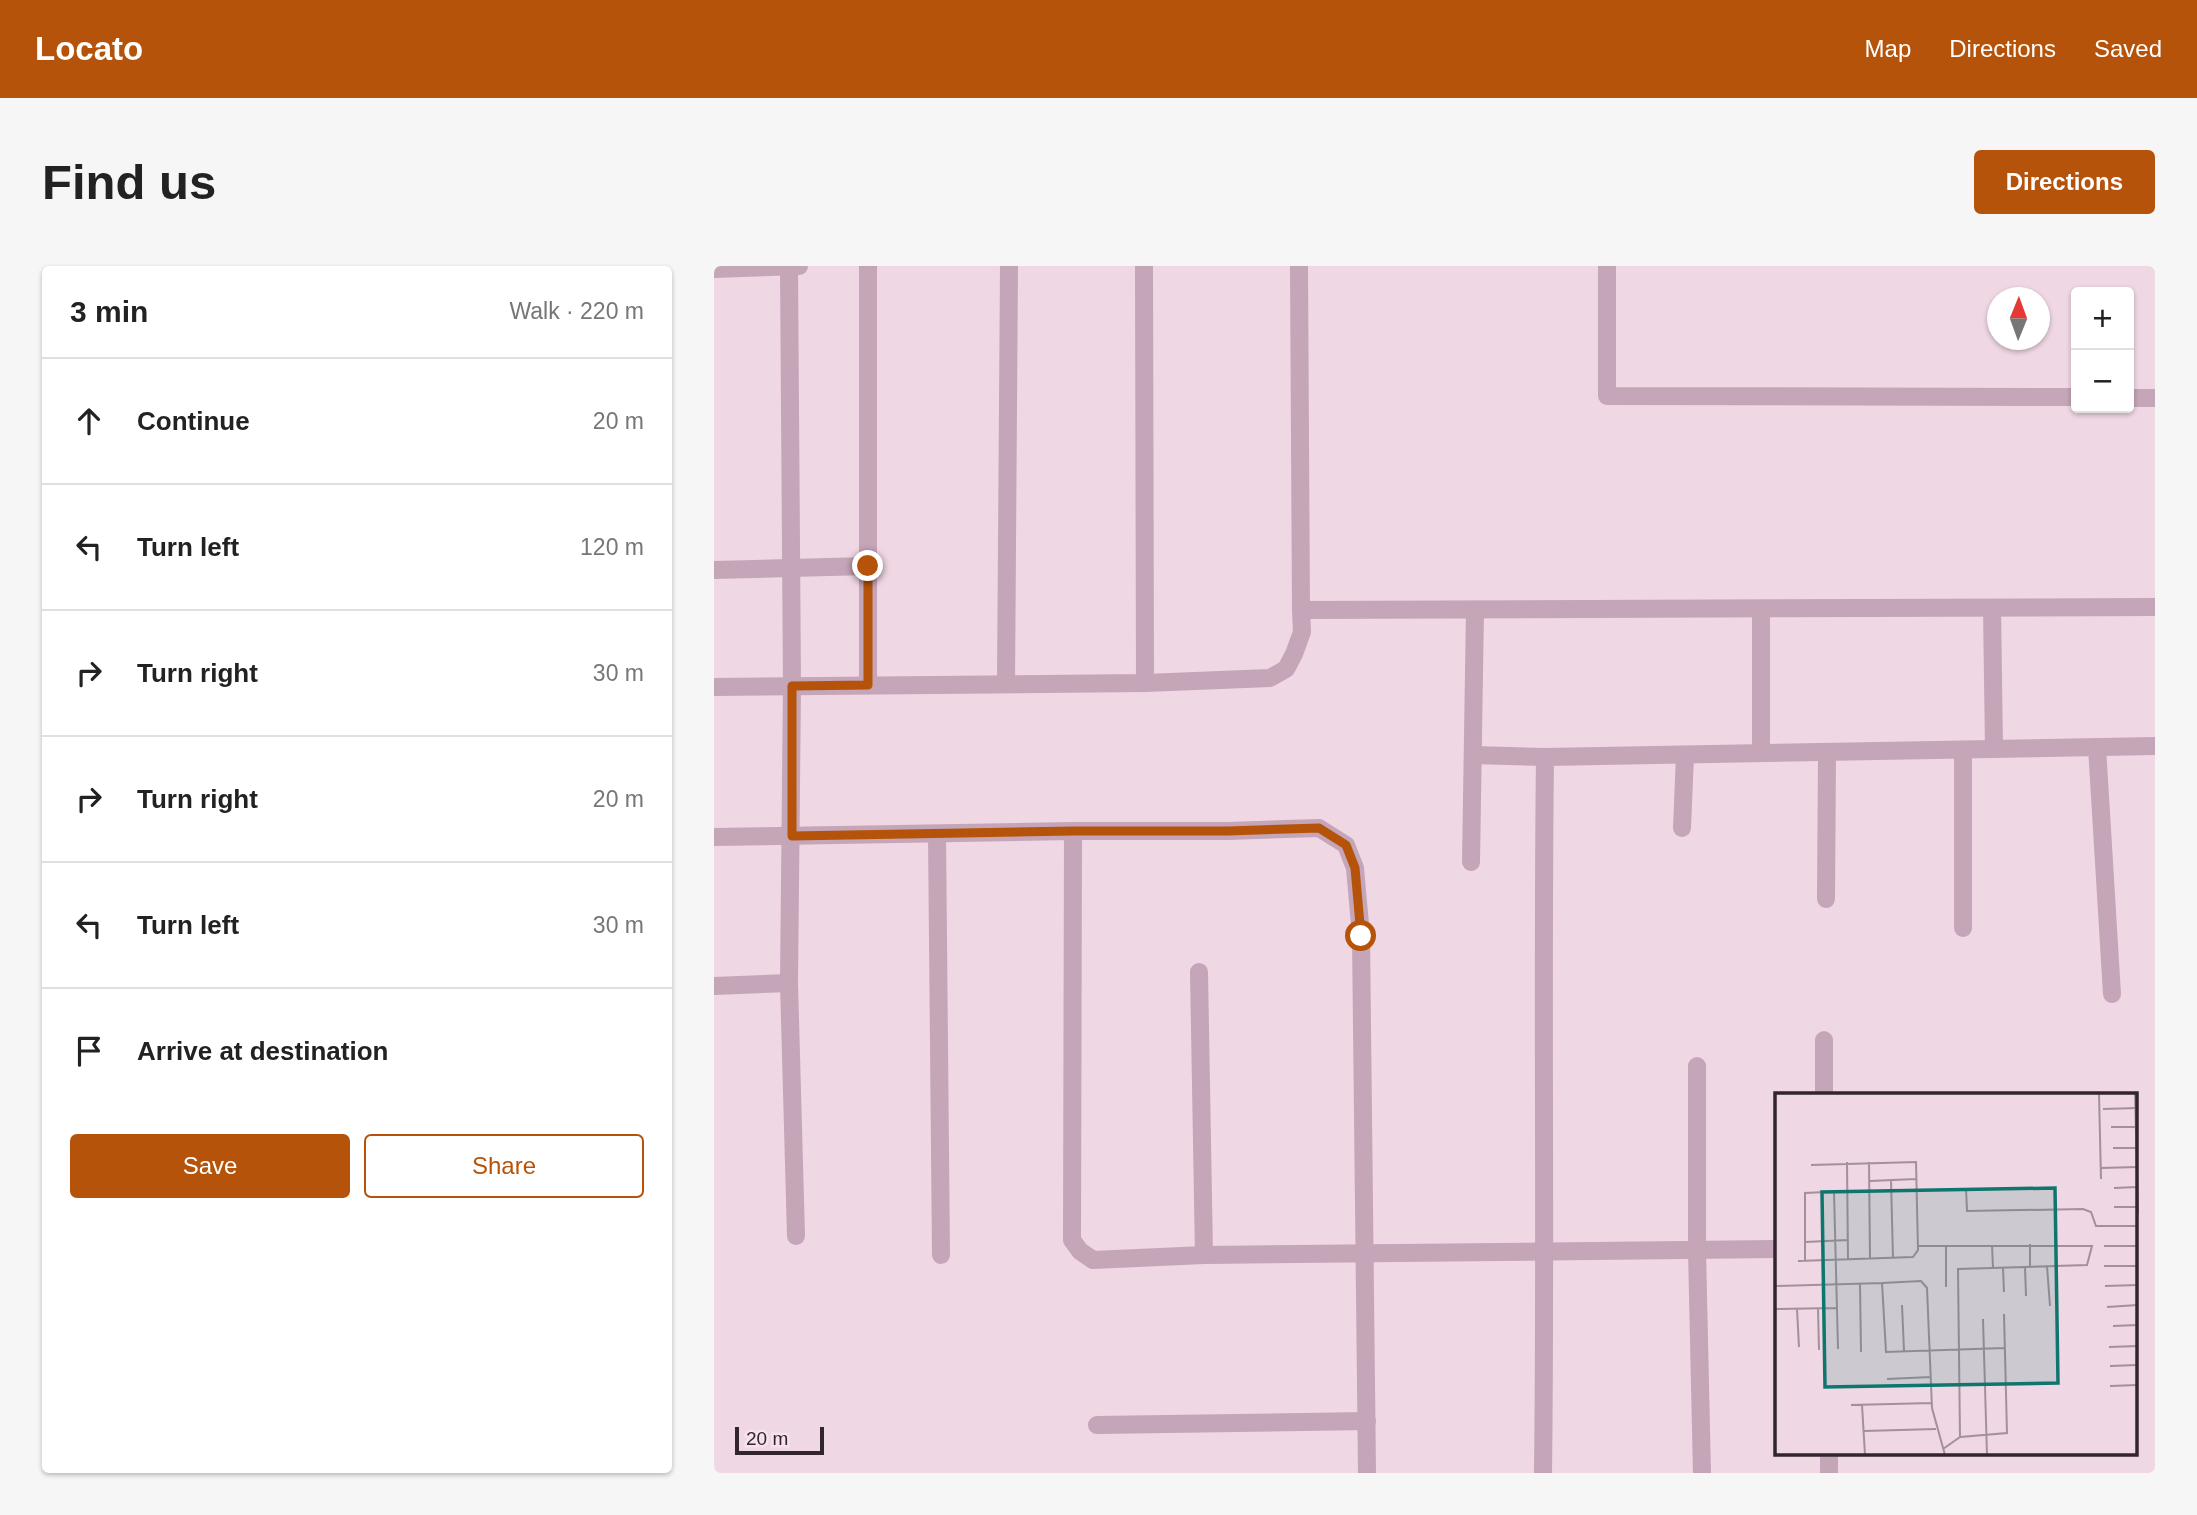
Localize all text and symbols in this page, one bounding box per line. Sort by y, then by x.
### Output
text: Locato [35,30,143,67]
text: Map [1865,35,1911,62]
text: Directions [1949,35,2056,62]
text: Saved [2094,35,2162,62]
button: Directions [1974,150,2155,214]
text: Find us [42,155,216,209]
north arrow [1987,287,2050,350]
map controls [2071,287,2134,413]
button: + [2071,287,2134,350]
text: 3 min [70,295,148,328]
text: Walk · 220 m [509,298,644,324]
button: − [2071,350,2134,413]
icon: ahead [70,402,108,440]
text: Continue [137,406,250,436]
text: 20 m [593,408,644,434]
icon: left [70,528,108,566]
text: Turn left [137,532,239,562]
text: 120 m [580,534,644,560]
route end [852,550,883,581]
icon: right [70,654,108,692]
text: Turn right [137,658,258,688]
text: 30 m [593,660,644,686]
icon: right [70,780,108,818]
text: Turn right [137,784,258,814]
text: 20 m [593,786,644,812]
icon: left [70,906,108,944]
text: Turn left [137,910,239,940]
text: 30 m [593,912,644,938]
route start [1345,920,1376,951]
icon: arrive [70,1032,108,1070]
text: Arrive at destination [137,1036,388,1066]
inset map [1775,1093,2137,1456]
button: Save [70,1134,350,1198]
button: Share [364,1134,644,1198]
scale bar [735,1424,824,1456]
text: 20 m [746,1428,788,1449]

